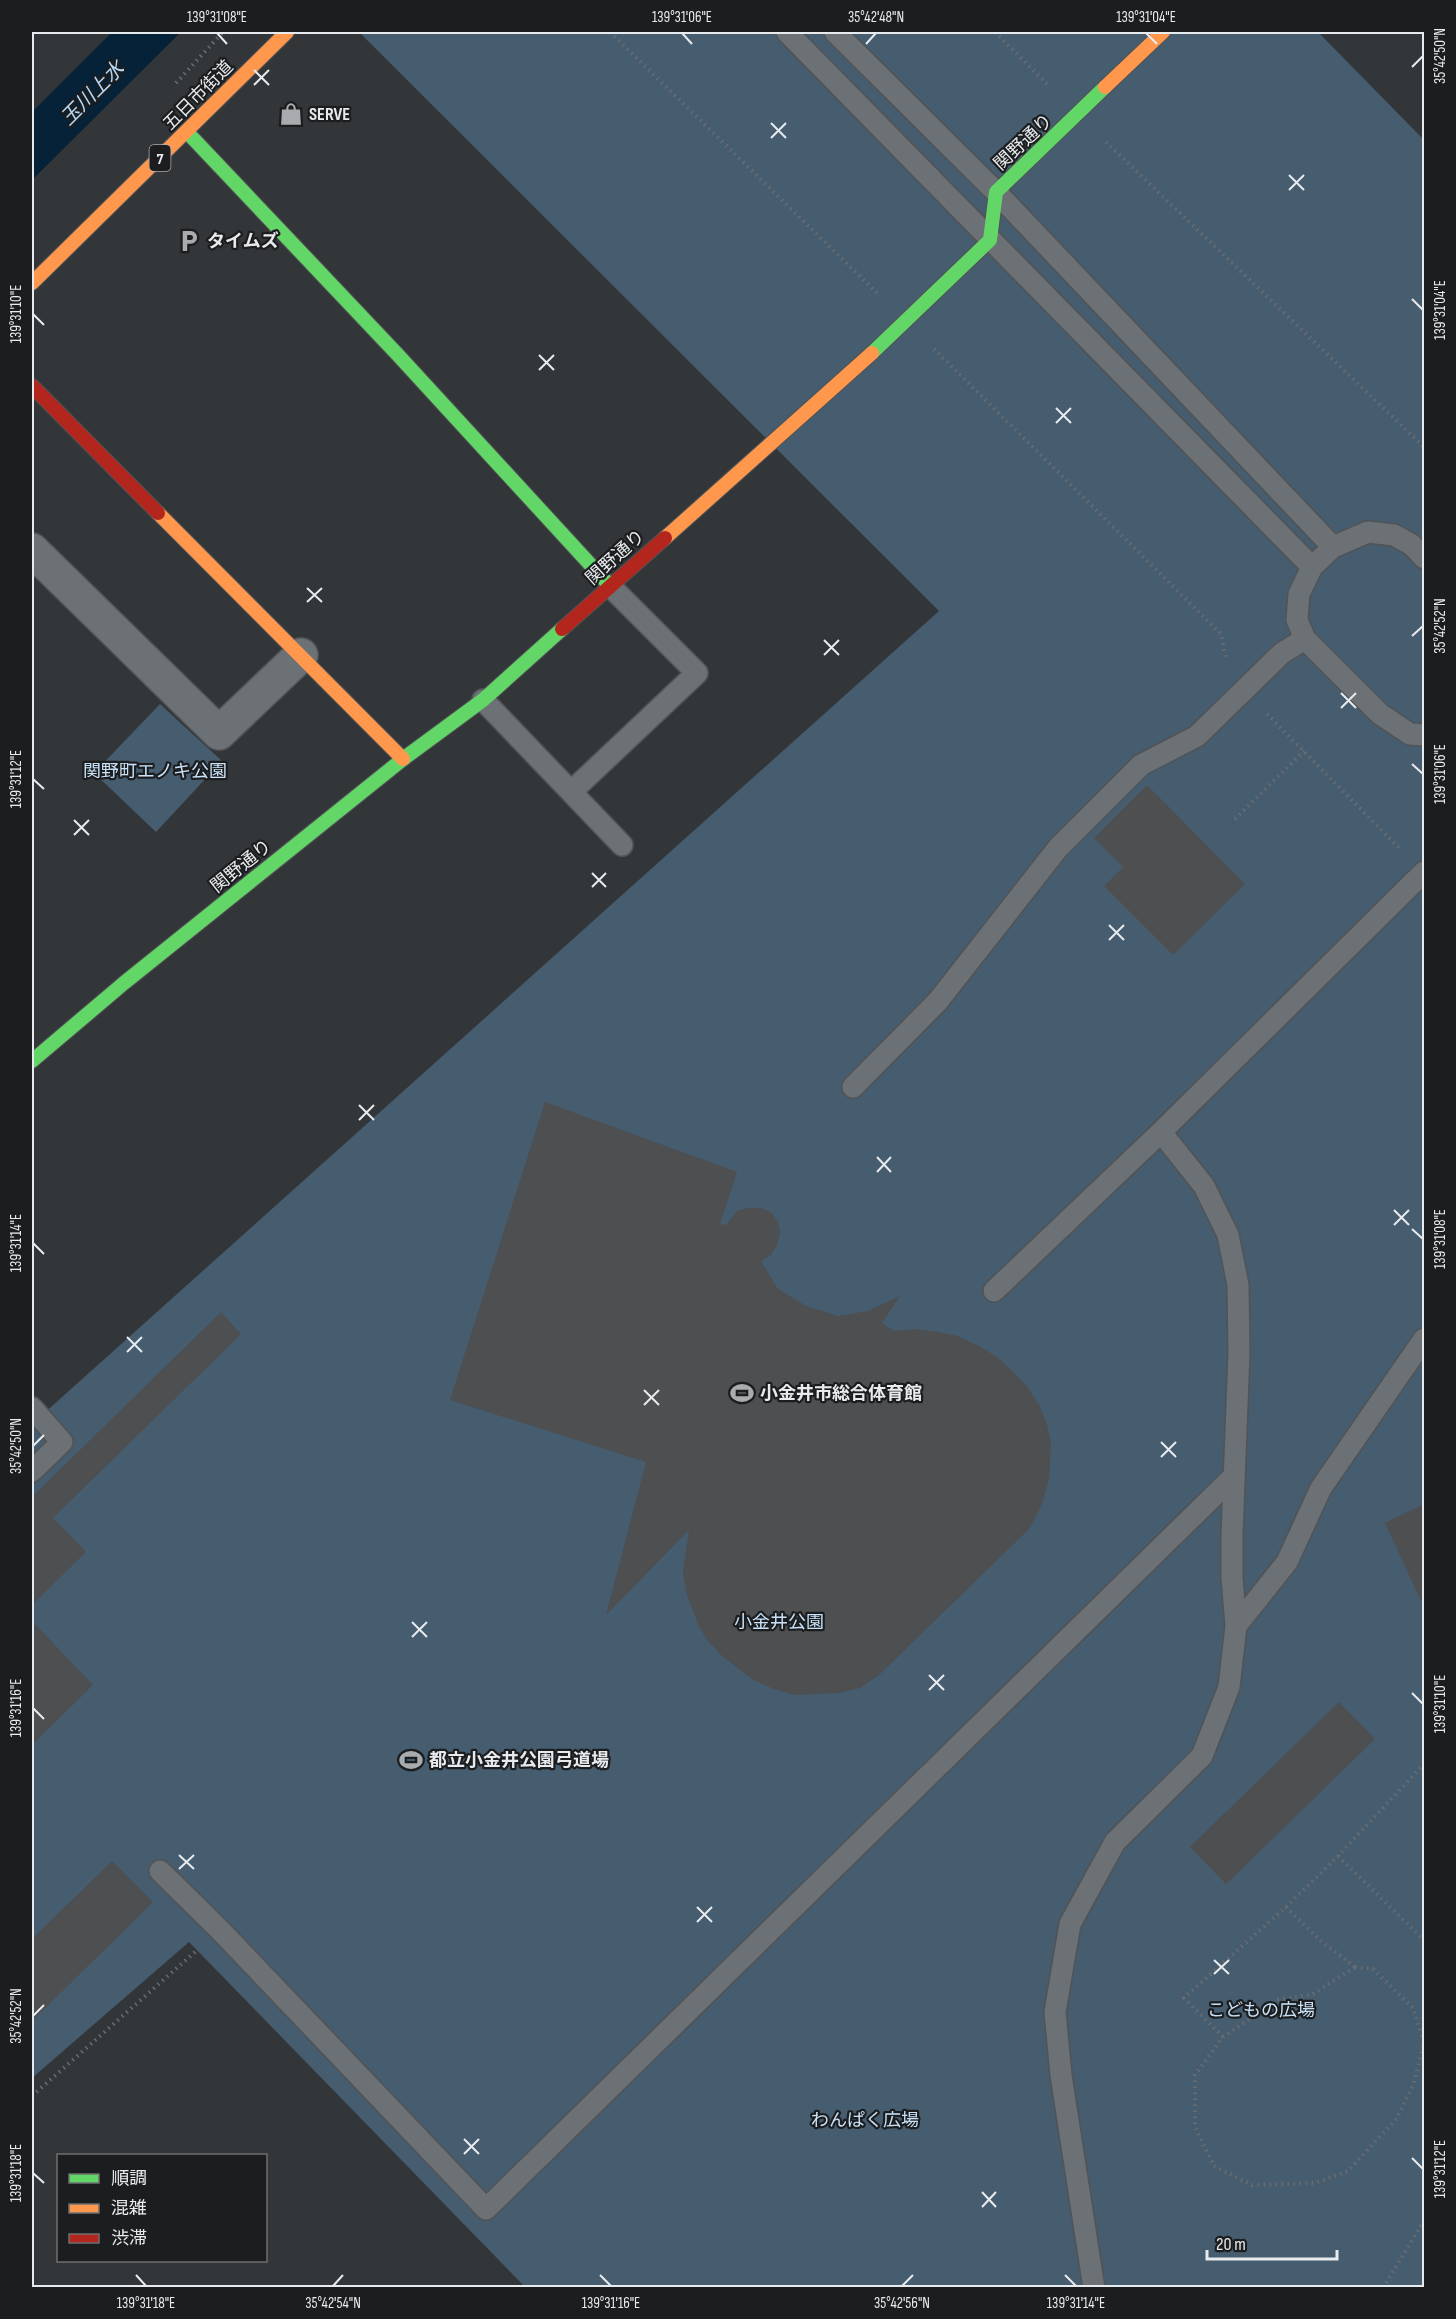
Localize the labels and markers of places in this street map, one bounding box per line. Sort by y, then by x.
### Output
shop icon: SERVE [278,101,304,127]
place label: SERVE [309,104,350,125]
parking icon: タイムズ [176,228,202,254]
place label: タイムズ [207,231,279,252]
sports icon: 小金井市総合体育館 [729,1380,755,1406]
place label: 小金井市総合体育館 [760,1383,922,1404]
sports icon: 都立小金井公園弓道場 [398,1747,424,1773]
place label: 都立小金井公園弓道場 [429,1750,609,1771]

